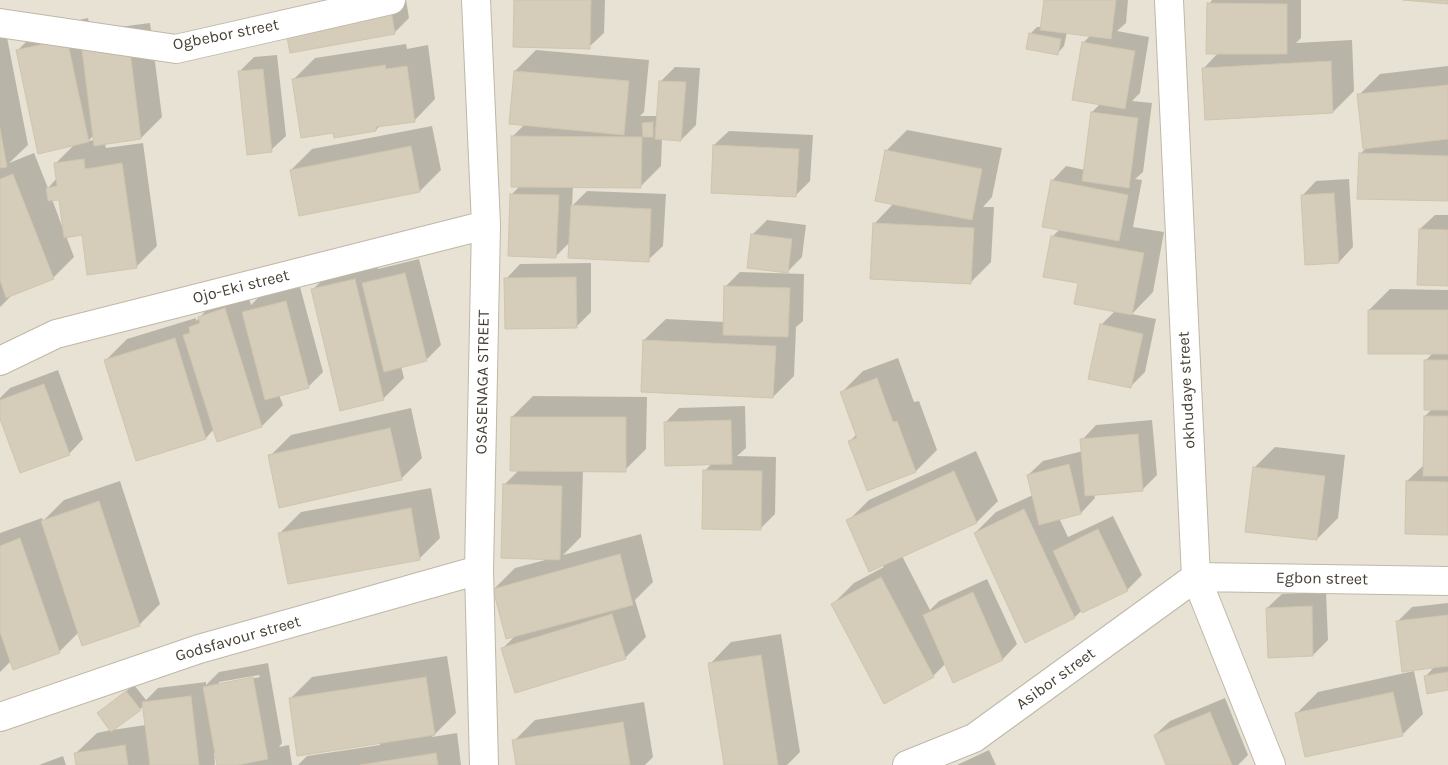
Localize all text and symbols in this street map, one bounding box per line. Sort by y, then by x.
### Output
street label: Ogbebor street [171,15,281,55]
street label: Ojo-Eki street [191,266,291,308]
street label: OSASENAGA STREET [472,309,494,455]
street label: okhudaye street [1174,331,1200,449]
street label: Egbon street [1276,569,1368,589]
street label: Godsfavour street [173,612,303,666]
street label: Asibor street [1013,644,1099,714]

